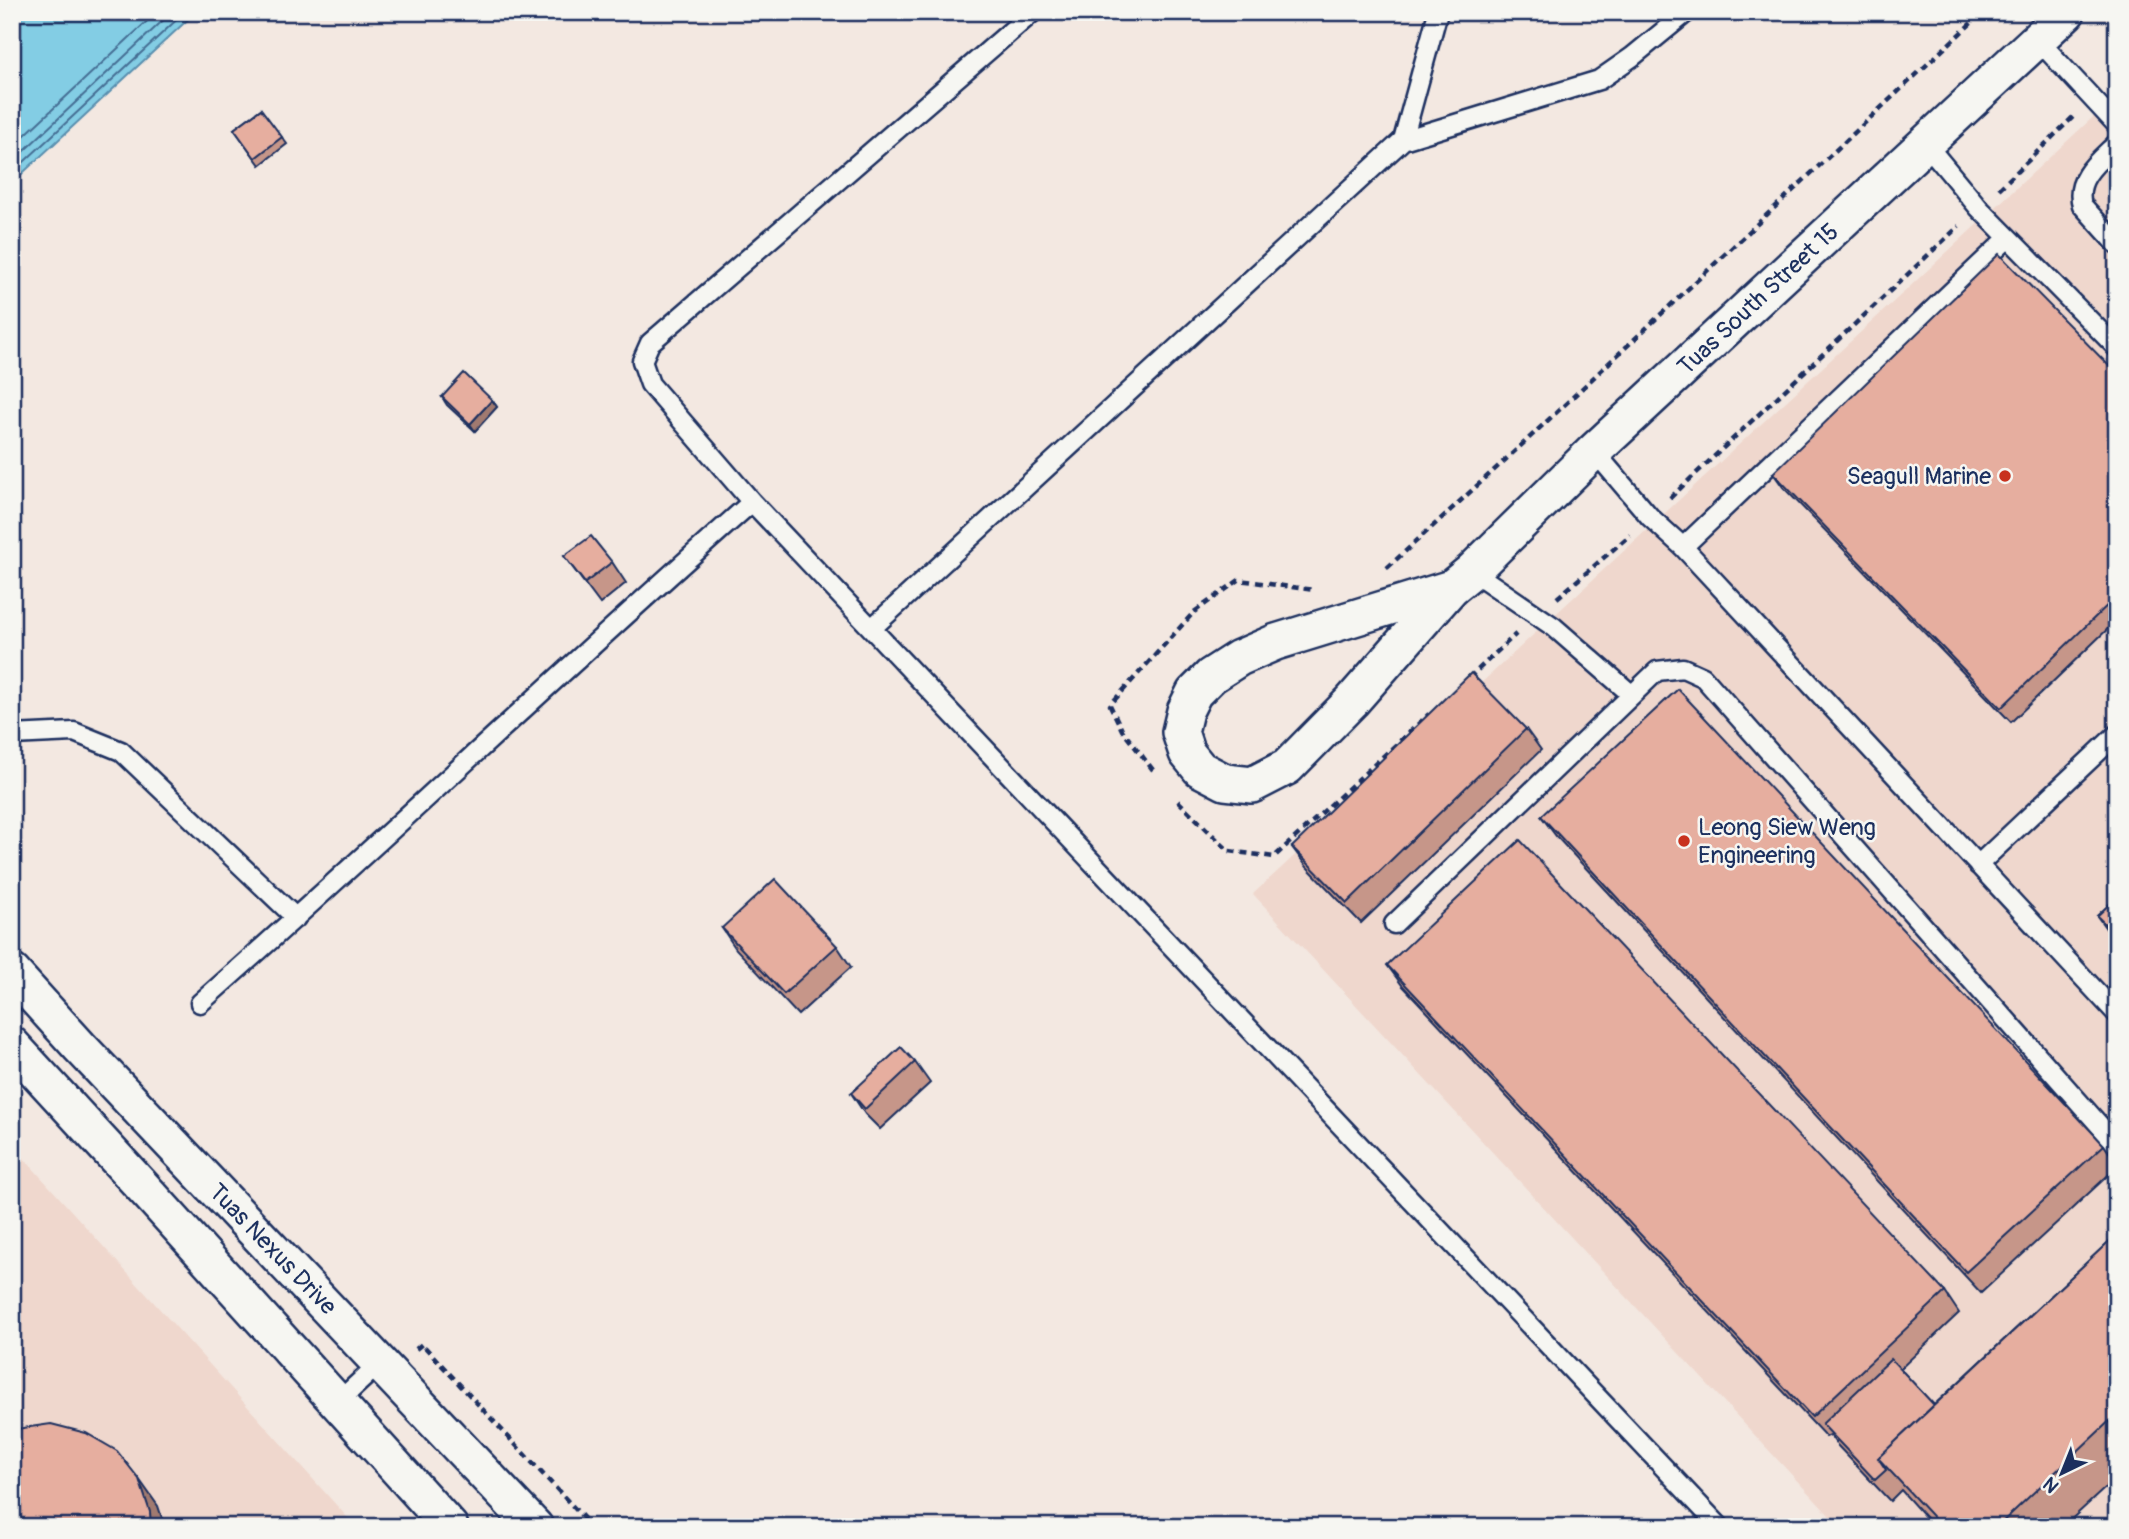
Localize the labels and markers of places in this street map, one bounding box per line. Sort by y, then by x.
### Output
place label: Seagull Marine [1847,462,1991,491]
marker: Seagull Marine [1997,468,2013,484]
place label: Leong Siew Weng Engineering [1698,813,1876,870]
marker: Leong Siew Weng Engineering [1676,833,1692,849]

